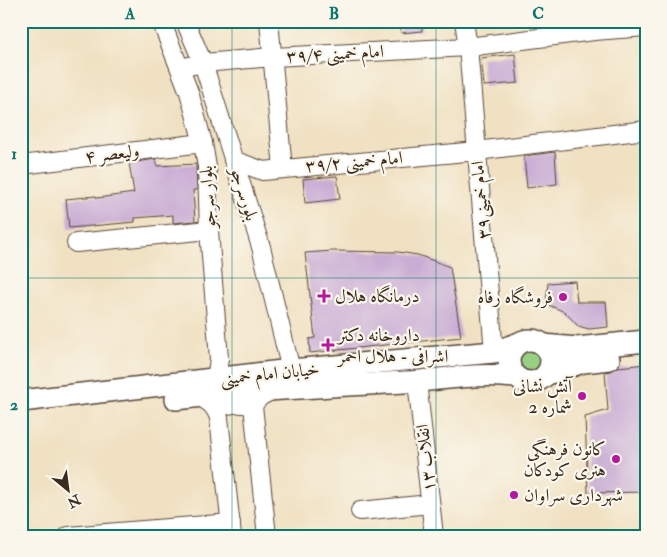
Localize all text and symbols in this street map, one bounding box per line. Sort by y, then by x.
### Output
text: A [124,4,136,24]
text: B [329,4,339,24]
text: C [532,4,544,24]
street label: امام خمینی ۳۹/۴ [286,40,385,72]
street label: ولیعصر ۴ [83,139,141,169]
text: 1 [11,144,17,164]
street label: امام خمینی ۳۹/۲ [304,146,404,182]
street label: امام خمینی۳۹ [466,159,500,240]
street label: بلورسرجو [224,162,263,224]
street label: بلوار سرجو [195,165,221,231]
place label: درمانگاه هلال [335,284,420,308]
place label: فروشگاه رفاه [478,285,553,309]
marker: درمانگاه هلال [317,289,331,303]
marker: فروشگاه رفاه [557,291,569,303]
place label: داروخانه دکتر اشرافی - هلال احمر [336,324,449,368]
marker: داروخانه دکتر اشرافی - هلال احمر [322,339,334,351]
street label: خیابان امام خمینی [219,357,321,395]
place label: آتش نشانی شماره 2 [513,375,574,419]
marker: آتش نشانی شماره 2 [576,390,588,402]
text: 2 [10,395,18,415]
street label: انقلاب ۱۳ [411,423,441,493]
place label: کانون فرهنگی هنری کودکان [524,438,606,482]
marker: کانون فرهنگی هنری کودکان [610,453,622,465]
north arrow [42,464,92,514]
place label: شهرداری سراوان [524,484,623,507]
marker: شهرداری سراوان [508,489,520,501]
text: N [64,490,85,512]

